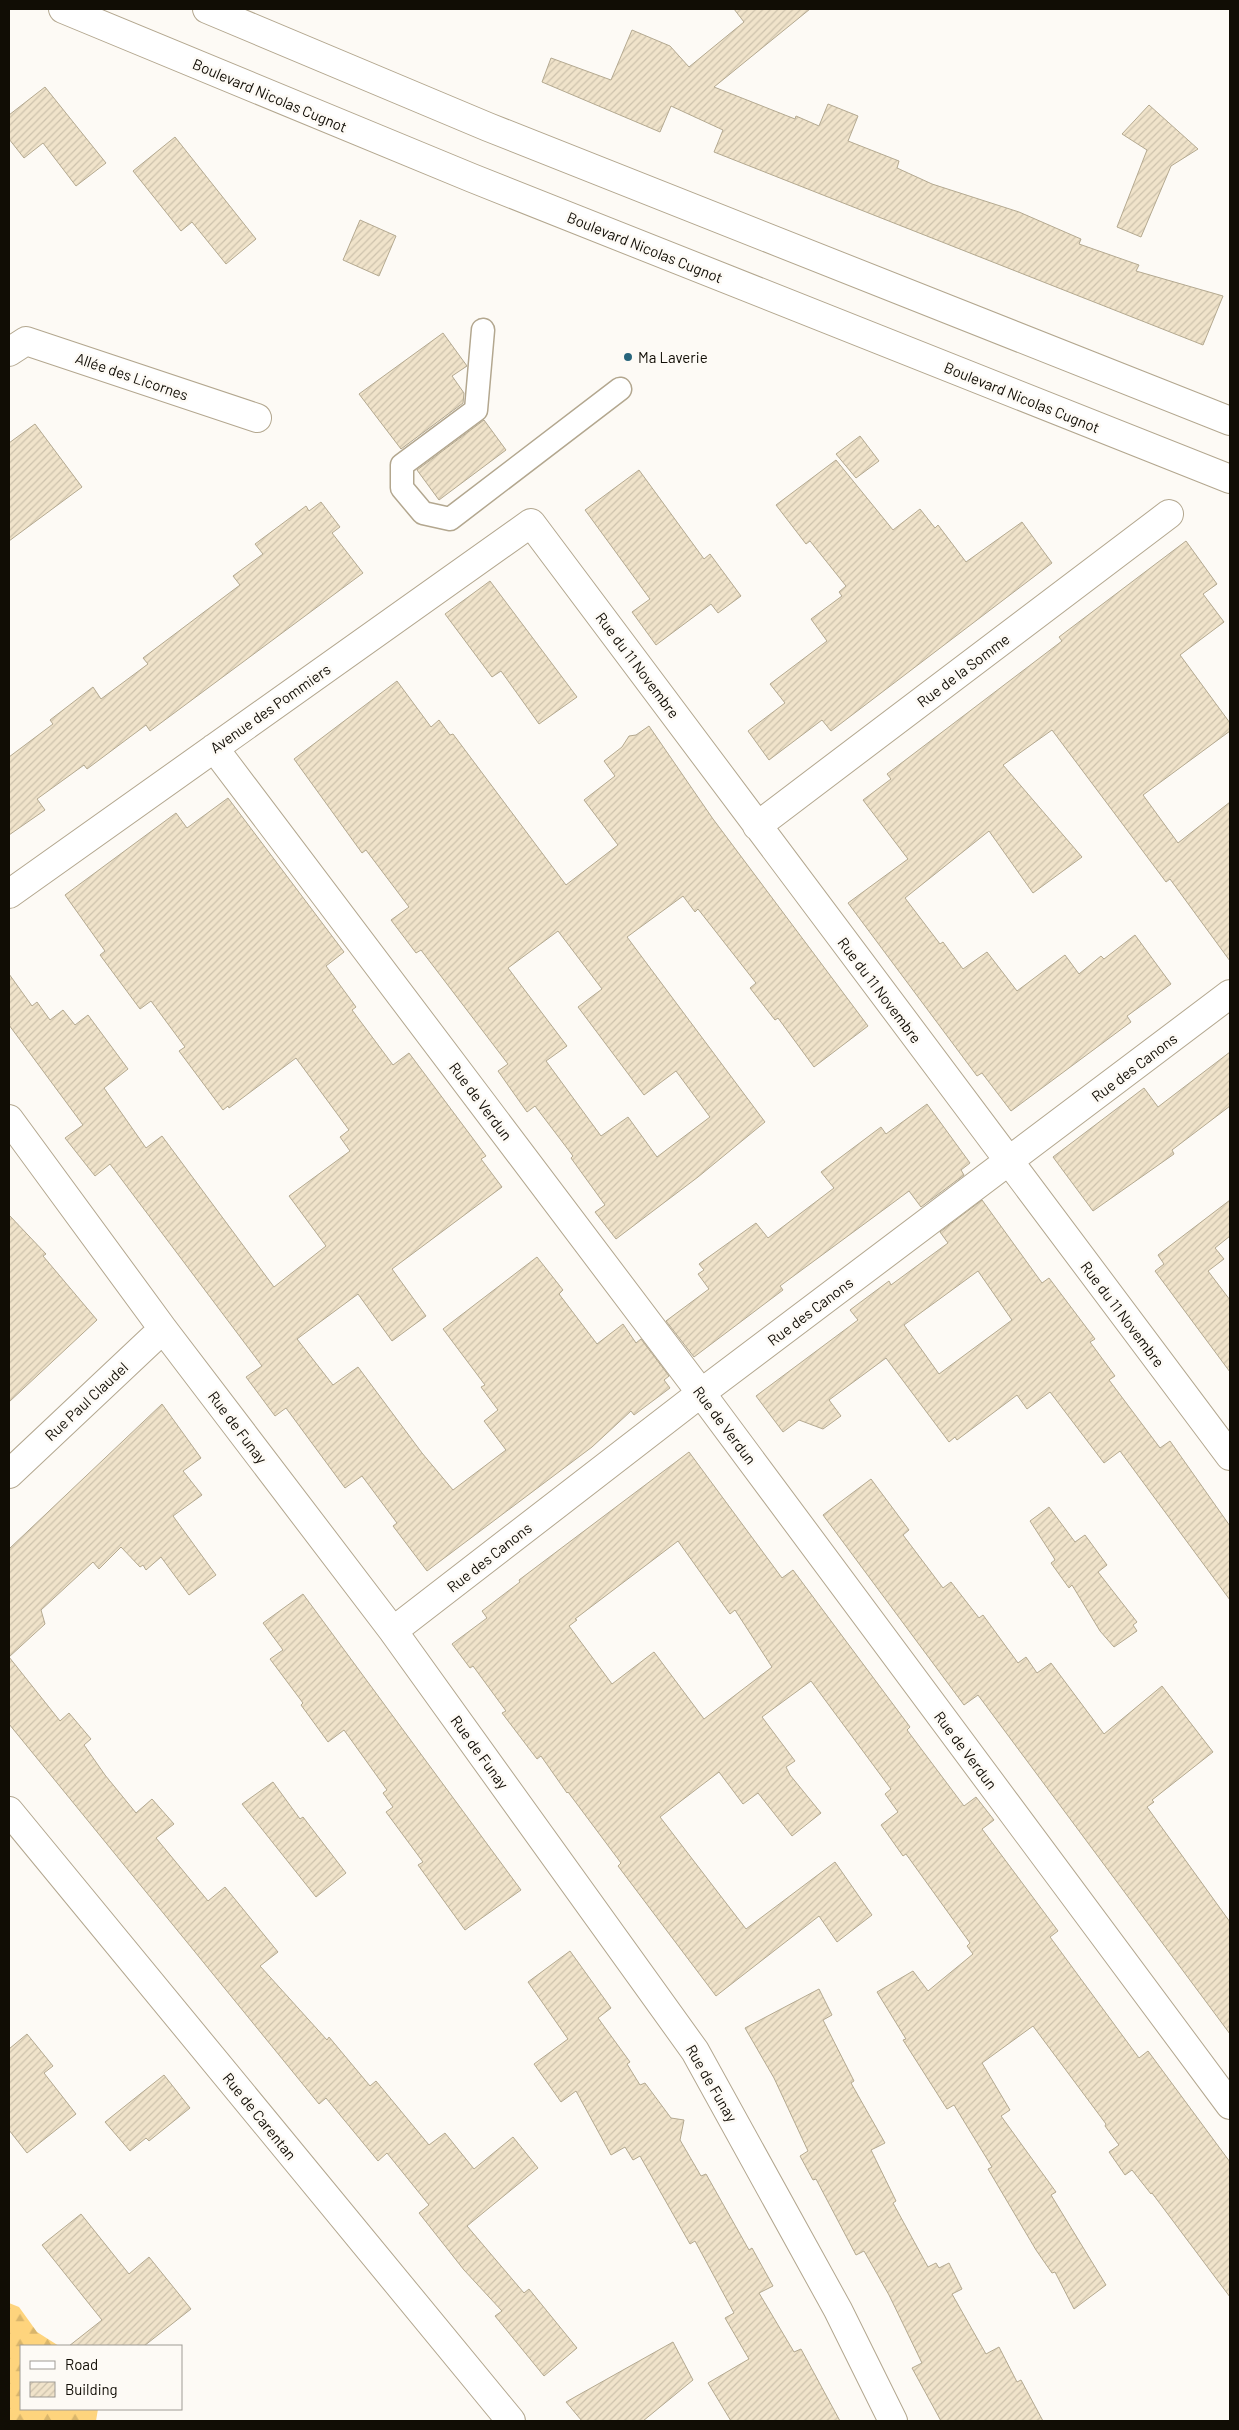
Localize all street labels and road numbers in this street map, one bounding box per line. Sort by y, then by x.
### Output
street label: Boulevard Nicolas Cugnot [190,54,350,136]
street label: Boulevard Nicolas Cugnot [565,208,725,286]
street label: Allée des Licornes [73,348,191,404]
street label: Boulevard Nicolas Cugnot [942,358,1102,436]
street label: Rue du 11 Novembre [592,609,684,721]
street label: Rue de la Somme [913,629,1013,711]
street label: Avenue des Pommiers [206,660,334,756]
street label: Rue du 11 Novembre [834,934,926,1046]
street label: Rue des Canons [1088,1029,1180,1105]
street label: Rue de Verdun [446,1058,516,1144]
street label: Rue du 11 Novembre [1077,1258,1169,1370]
street label: Rue des Canons [764,1273,856,1349]
street label: Rue Paul Claudel [41,1358,131,1444]
street label: Rue de Verdun [690,1382,760,1468]
street label: Rue de Funay [205,1387,271,1467]
street label: Rue des Canons [443,1518,535,1596]
street label: Rue de Verdun [931,1707,1001,1793]
street label: Rue de Funay [447,1712,513,1792]
street label: Rue de Funay [683,2041,741,2125]
street label: Rue de Carentan [219,2069,301,2163]

